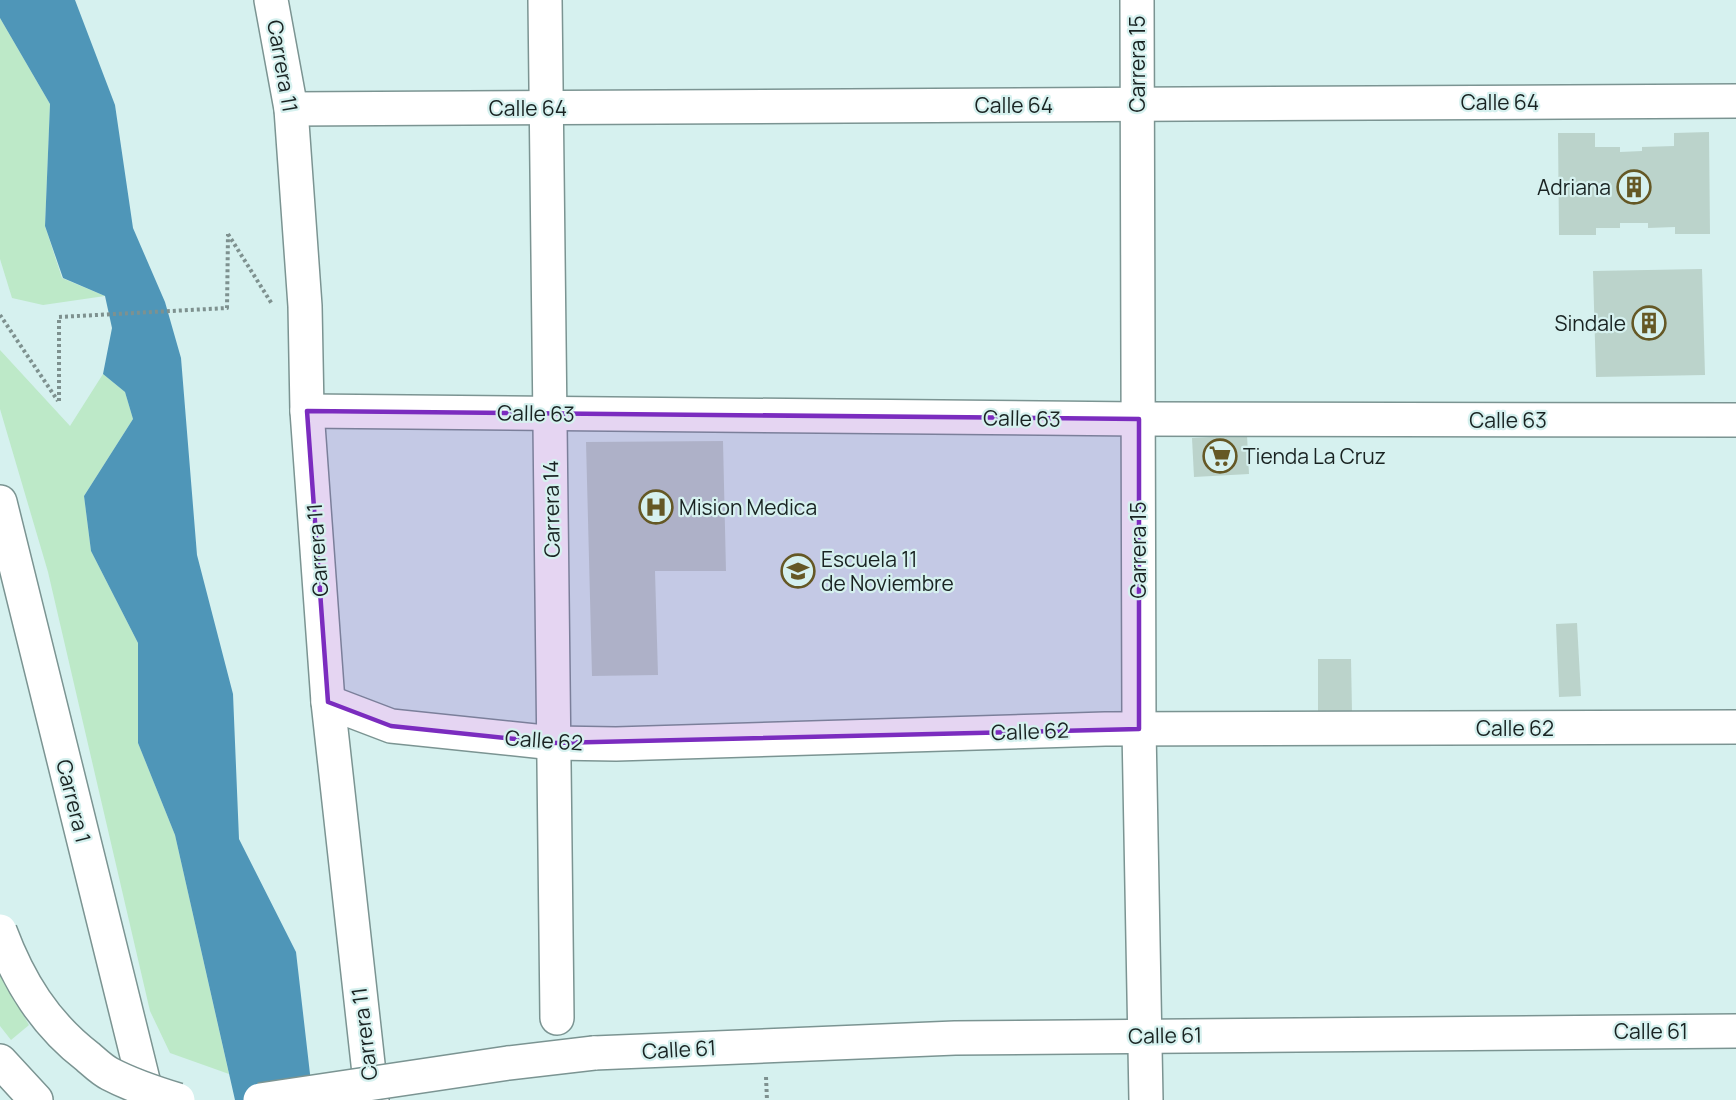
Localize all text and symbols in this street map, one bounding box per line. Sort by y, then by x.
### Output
street label: Carrera 15 [1123,15,1151,113]
street label: Carrera 11 [261,18,305,114]
street label: Calle 64 [1461,88,1539,116]
street label: Calle 64 [975,91,1053,119]
street label: Calle 64 [489,94,567,122]
building icon: Adriana [1616,169,1652,205]
place label: Adriana [1537,173,1611,201]
building icon: Sindale [1631,305,1667,341]
place label: Sindale [1554,309,1626,337]
street label: Calle 63 [497,398,575,428]
street label: Calle 63 [983,403,1061,433]
street label: Calle 63 [1469,406,1547,434]
supermarket icon: Tienda La Cruz [1202,438,1238,474]
place label: Tienda La Cruz [1243,442,1386,470]
street label: Carrera 14 [536,460,566,558]
hospital icon: Mision Medica [638,489,674,525]
place label: Mision Medica [679,493,817,521]
street label: Carrera 15 [1124,501,1152,599]
street label: Carrera 11 [300,502,334,598]
place label: Escuela 11 de Noviembre [821,545,954,597]
school or university icon: Escuela 11 de Noviembre [780,553,816,589]
street label: Calle 62 [1476,714,1554,742]
street label: Calle 62 [991,716,1069,746]
street label: Calle 62 [504,723,584,757]
street label: Carrera 1 [50,756,98,846]
street label: Carrera 11 [344,986,384,1082]
street label: Calle 61 [1614,1017,1688,1045]
street label: Calle 61 [1128,1020,1202,1050]
street label: Calle 61 [641,1033,717,1065]

